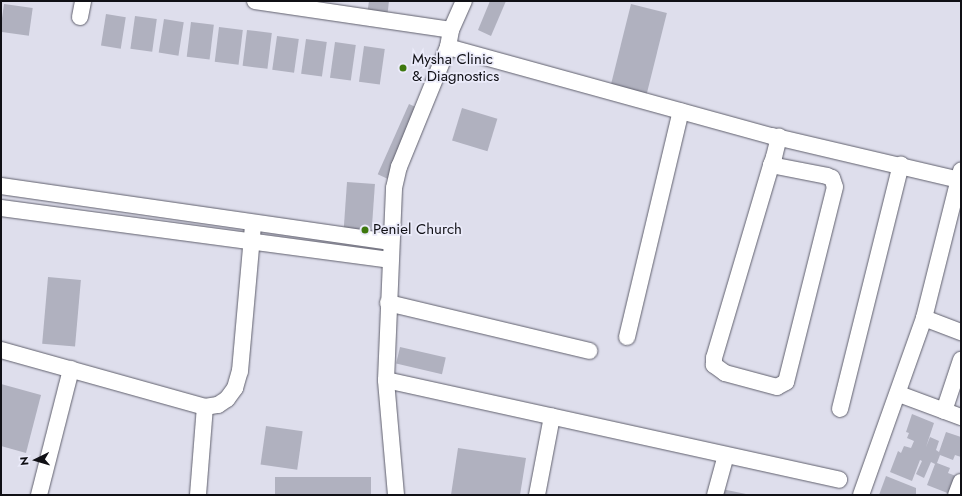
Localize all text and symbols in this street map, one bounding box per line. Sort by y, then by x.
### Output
place label: Mysha Clinic & Diagnostics [412,50,499,85]
marker: Mysha Clinic & Diagnostics [397,62,409,74]
place label: Peniel Church [373,221,462,239]
marker: Peniel Church [360,225,370,235]
north arrow [16,440,56,480]
text: N [16,456,32,466]

